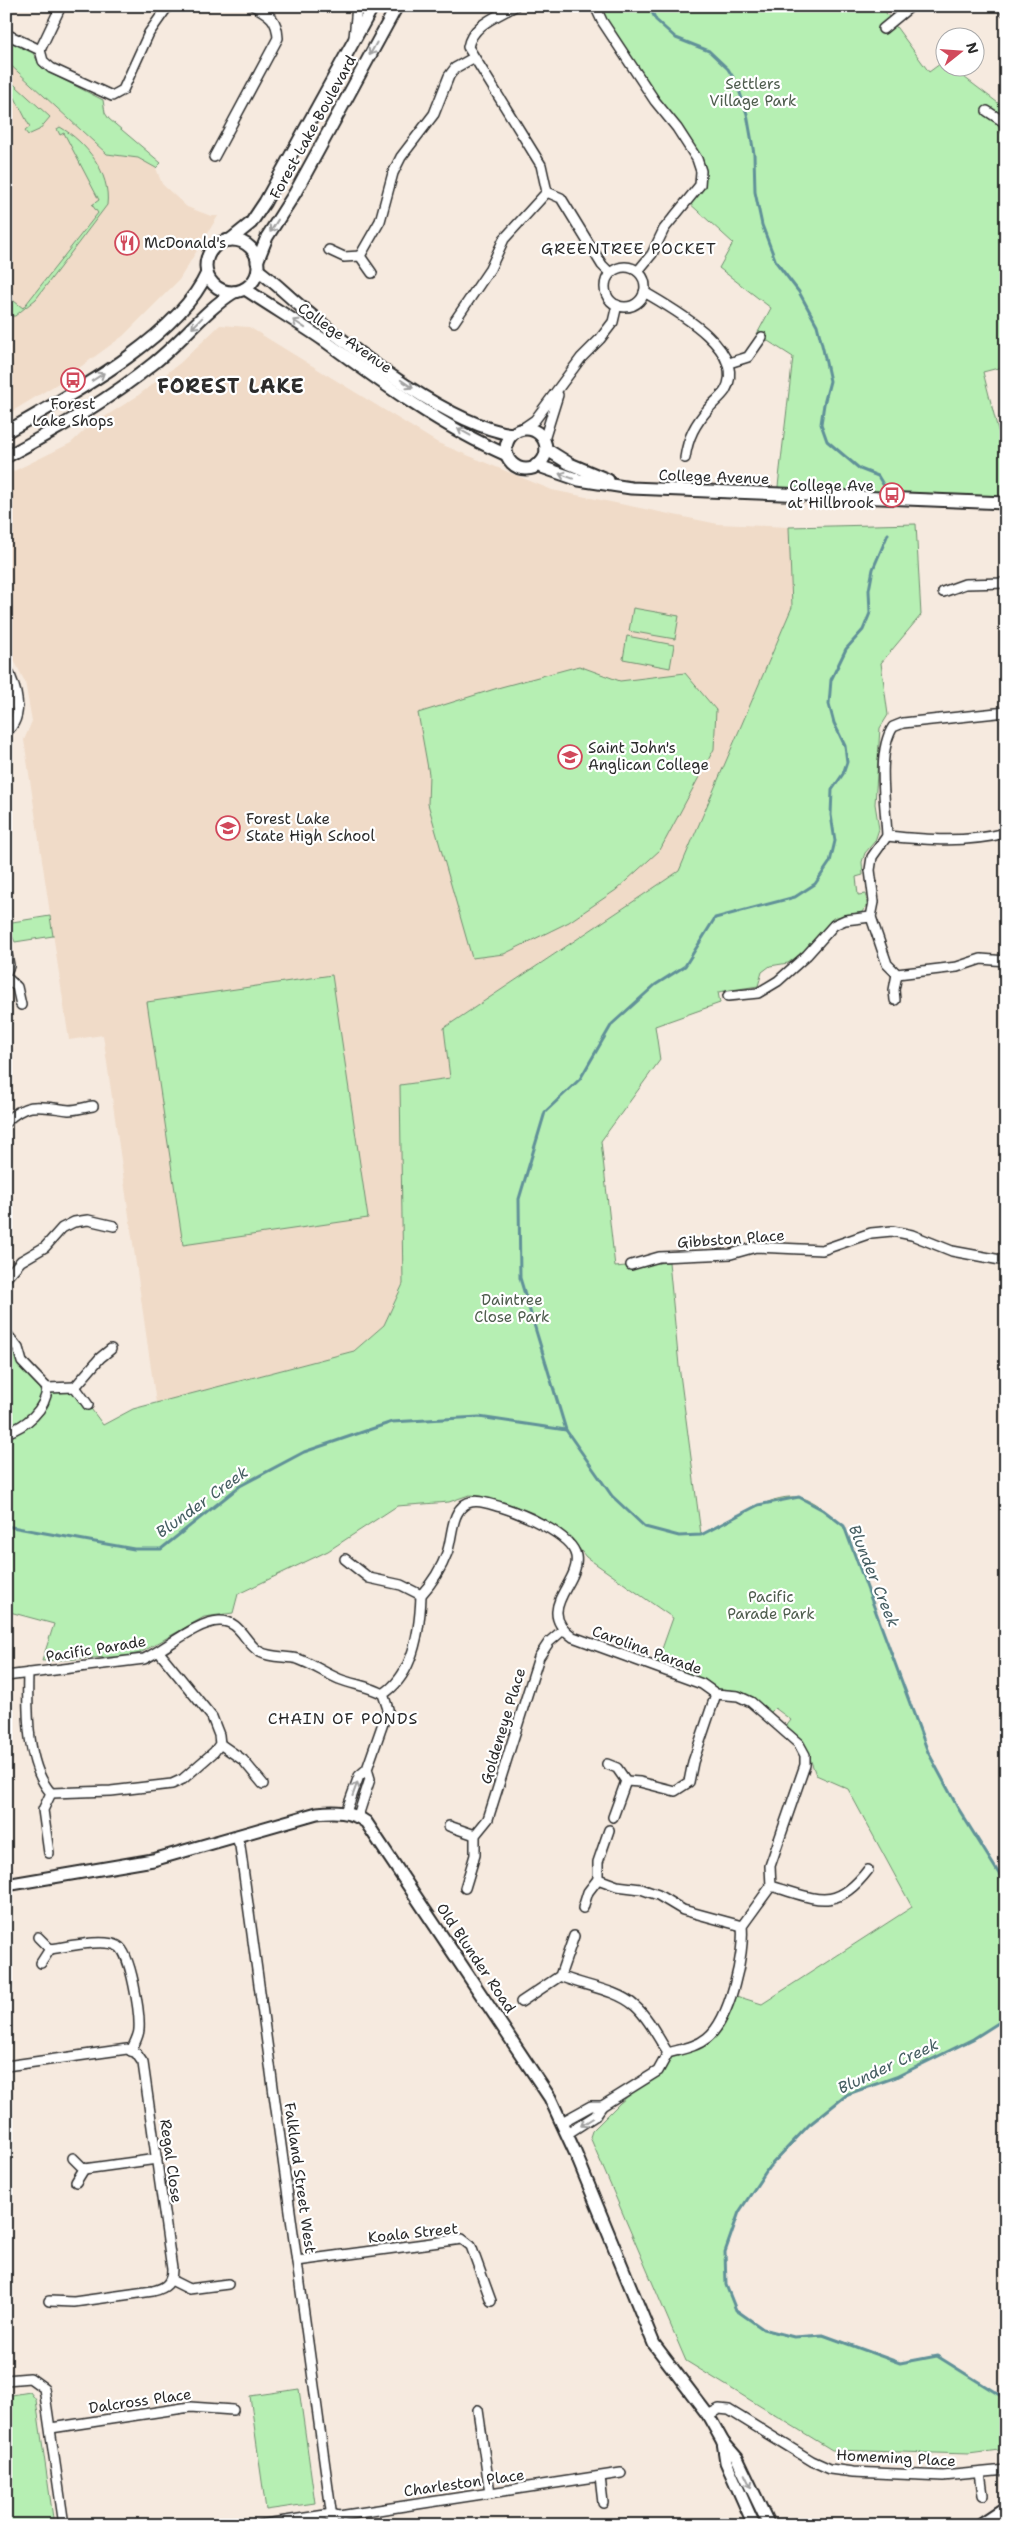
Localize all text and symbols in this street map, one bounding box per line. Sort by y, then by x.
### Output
north arrow [934,28,984,78]
text: N [962,40,983,56]
one-way arrow [368,41,377,56]
street label: Forest Lake Boulevard [265,51,361,202]
park label: Settlers Village Park [709,74,797,111]
one-way arrow [269,219,279,233]
restaurant icon: McDonald's [114,230,140,256]
place label: McDonald's [144,233,226,253]
district label: GREENTREE POCKET [541,238,717,259]
street label: College Avenue [294,298,396,378]
one-way arrow [191,317,203,329]
one-way arrow [292,319,306,329]
bus stop icon: Forest Lake Shops [60,367,86,393]
one-way arrow [91,372,105,382]
district label: FOREST LAKE [157,373,305,399]
one-way arrow [400,379,414,390]
place label: Forest Lake Shops [32,394,114,431]
one-way arrow [457,427,472,437]
street label: College Avenue [658,465,770,489]
one-way arrow [559,471,574,480]
place label: College Ave at Hillbrook [787,476,874,513]
bus stop icon: College Ave at Hillbrook [879,482,905,508]
place label: Saint John's Anglican College [588,738,709,775]
school or university icon: Saint John's Anglican College [557,744,583,770]
place label: Forest Lake State High School [246,809,375,846]
school or university icon: Forest Lake State High School [215,815,241,841]
street label: Gibbston Place [677,1225,785,1253]
park label: Daintree Close Park [474,1290,550,1327]
water label: Blunder Creek [152,1461,252,1543]
water label: Blunder Creek [844,1522,904,1630]
park label: Pacific Parade Park [727,1587,815,1624]
street label: Carolina Parade [589,1621,705,1679]
street label: Pacific Parade [44,1631,148,1667]
street label: Goldeneye Place [476,1666,530,1786]
district label: CHAIN OF PONDS [268,1708,418,1729]
one-way arrow [351,1782,360,1797]
street label: Old Blunder Road [432,1899,520,2017]
water label: Blunder Creek [834,2033,942,2099]
street label: Falkland Street West [279,2101,321,2255]
one-way arrow [580,2117,594,2127]
street label: Regal Close [155,2118,187,2204]
street label: Koala Street [367,2218,459,2248]
street label: Dalcross Place [87,2384,193,2418]
street label: Homeming Place [836,2445,956,2471]
street label: Charleston Place [402,2465,526,2501]
one-way arrow [744,2473,753,2488]

